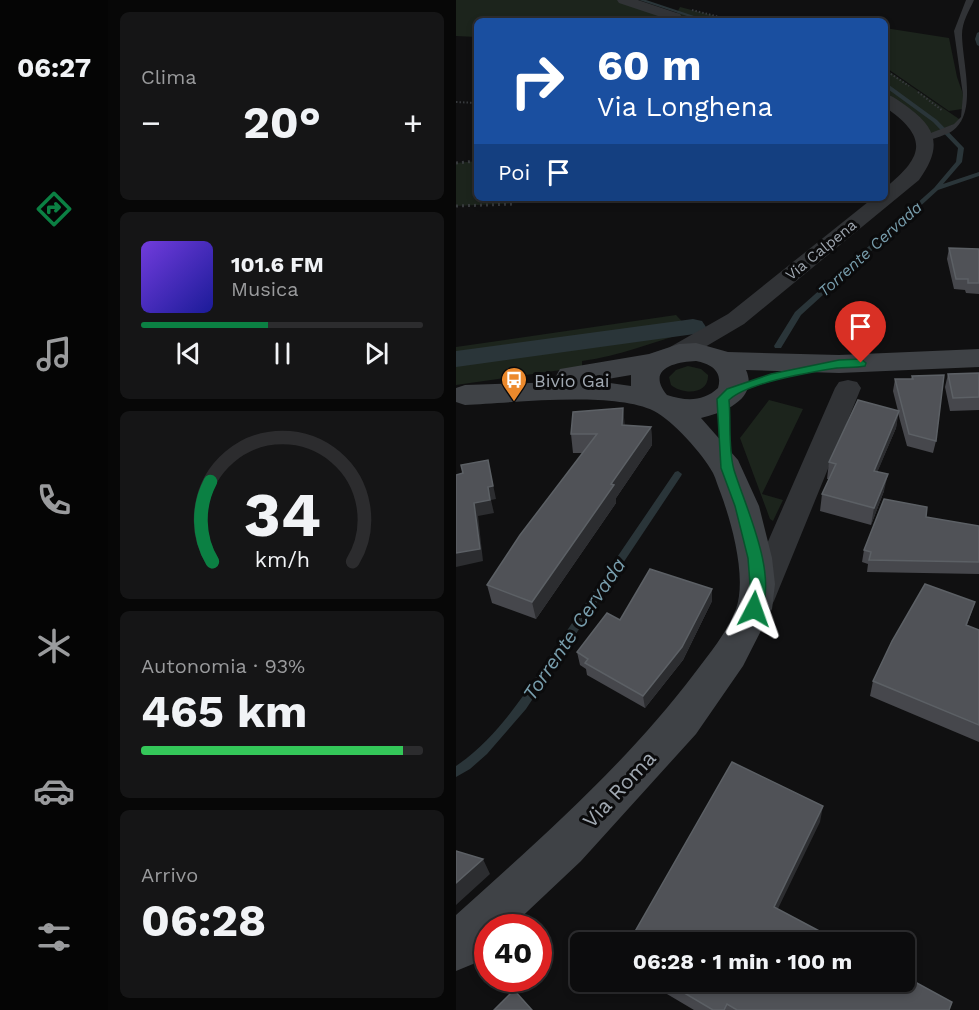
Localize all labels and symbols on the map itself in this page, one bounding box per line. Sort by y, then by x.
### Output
water label: Torrente Cervada [814,197,926,301]
street label: Via Calpena [782,216,861,284]
pin [835,301,886,363]
bus stop icon: Bivio Gai [499,365,529,403]
place label: Bivio Gai [534,370,610,391]
water label: Torrente Cervada [518,553,630,705]
position arrow [722,577,786,641]
street label: Via Roma [577,745,661,833]
speed limit sign: 40 [474,914,552,992]

